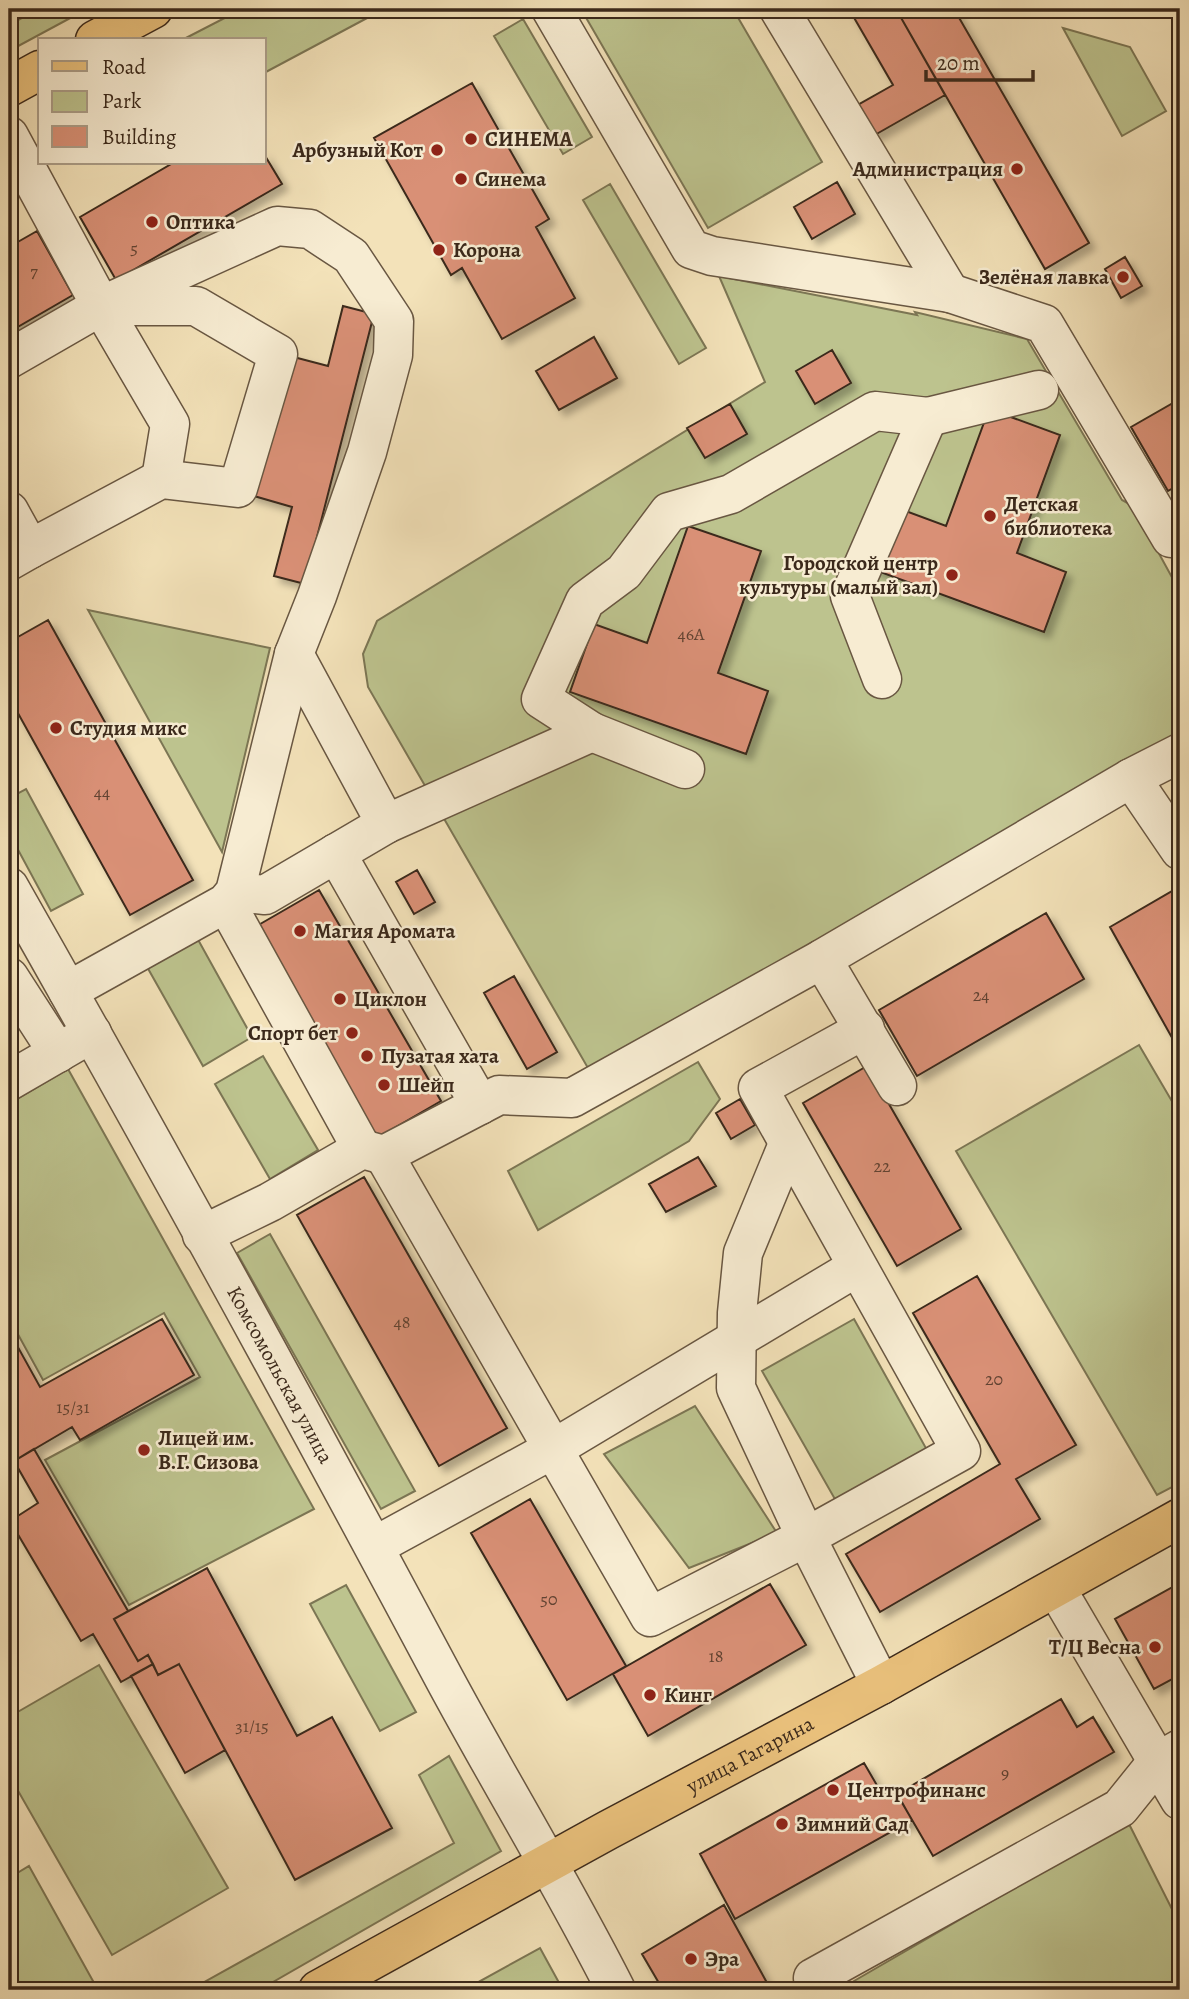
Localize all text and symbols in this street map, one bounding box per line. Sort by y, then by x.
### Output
legend [38,38,266,164]
scale bar [926,38,1033,82]
text: 20 m [937,49,980,77]
text: Road [102,53,146,81]
text: Park [102,87,142,115]
text: Building [102,123,177,151]
place label: СИНЕМА [485,125,574,153]
marker: СИНЕМА [463,131,479,147]
place label: Арбузный Кот [291,136,423,164]
marker: Арбузный Кот [429,142,445,158]
place label: Администрация [852,155,1003,183]
marker: Администрация [1009,161,1025,177]
place label: Синема [475,165,546,193]
marker: Синема [453,171,469,187]
place label: Оптика [166,208,235,236]
marker: Оптика [144,214,160,230]
house number: 5 [130,236,138,260]
place label: Корона [453,236,521,264]
marker: Корона [431,242,447,258]
house number: 7 [30,259,38,283]
place label: Зелёная лавка [979,263,1109,291]
marker: Зелёная лавка [1115,269,1131,285]
place label: Детская библиотека [1004,490,1113,542]
marker: Детская библиотека [982,508,998,524]
place label: Городской центр культуры (малый зал) [739,549,938,601]
marker: Городской центр культуры (малый зал) [944,567,960,583]
house number: 46А [678,622,705,646]
place label: Студия микс [70,714,187,742]
marker: Студия микс [48,720,64,736]
house number: 44 [94,780,110,804]
place label: Магия Аромата [314,917,456,945]
marker: Магия Аромата [292,923,308,939]
house number: 24 [973,983,989,1007]
place label: Циклон [354,985,427,1013]
marker: Циклон [332,991,348,1007]
place label: Спорт бет [248,1019,338,1047]
marker: Спорт бет [344,1025,360,1041]
place label: Пузатая хата [381,1042,499,1070]
marker: Пузатая хата [359,1048,375,1064]
place label: Шейп [398,1071,455,1099]
marker: Шейп [376,1077,392,1093]
house number: 22 [873,1154,891,1178]
street label: Комсомольская улица [220,1281,340,1469]
house number: 48 [394,1310,410,1334]
house number: 20 [985,1367,1003,1391]
house number: 15/31 [56,1395,90,1419]
place label: Лицей им. В.Г. Сизова [158,1424,259,1476]
marker: Лицей им. В.Г. Сизова [136,1442,152,1458]
house number: 50 [540,1587,558,1611]
place label: Т/Ц Весна [1049,1633,1141,1661]
marker: Т/Ц Весна [1147,1639,1163,1655]
house number: 18 [709,1644,723,1668]
place label: Кинг [664,1681,712,1709]
marker: Кинг [642,1687,658,1703]
street label: улица Гагарина [681,1709,819,1800]
house number: 31/15 [235,1714,269,1738]
house number: 9 [1001,1761,1009,1785]
place label: Центрофинанс [847,1776,986,1804]
marker: Центрофинанс [825,1782,841,1798]
place label: Зимний Сад [796,1810,909,1838]
marker: Зимний Сад [774,1816,790,1832]
place label: Эра [705,1945,739,1973]
marker: Эра [683,1951,699,1967]

